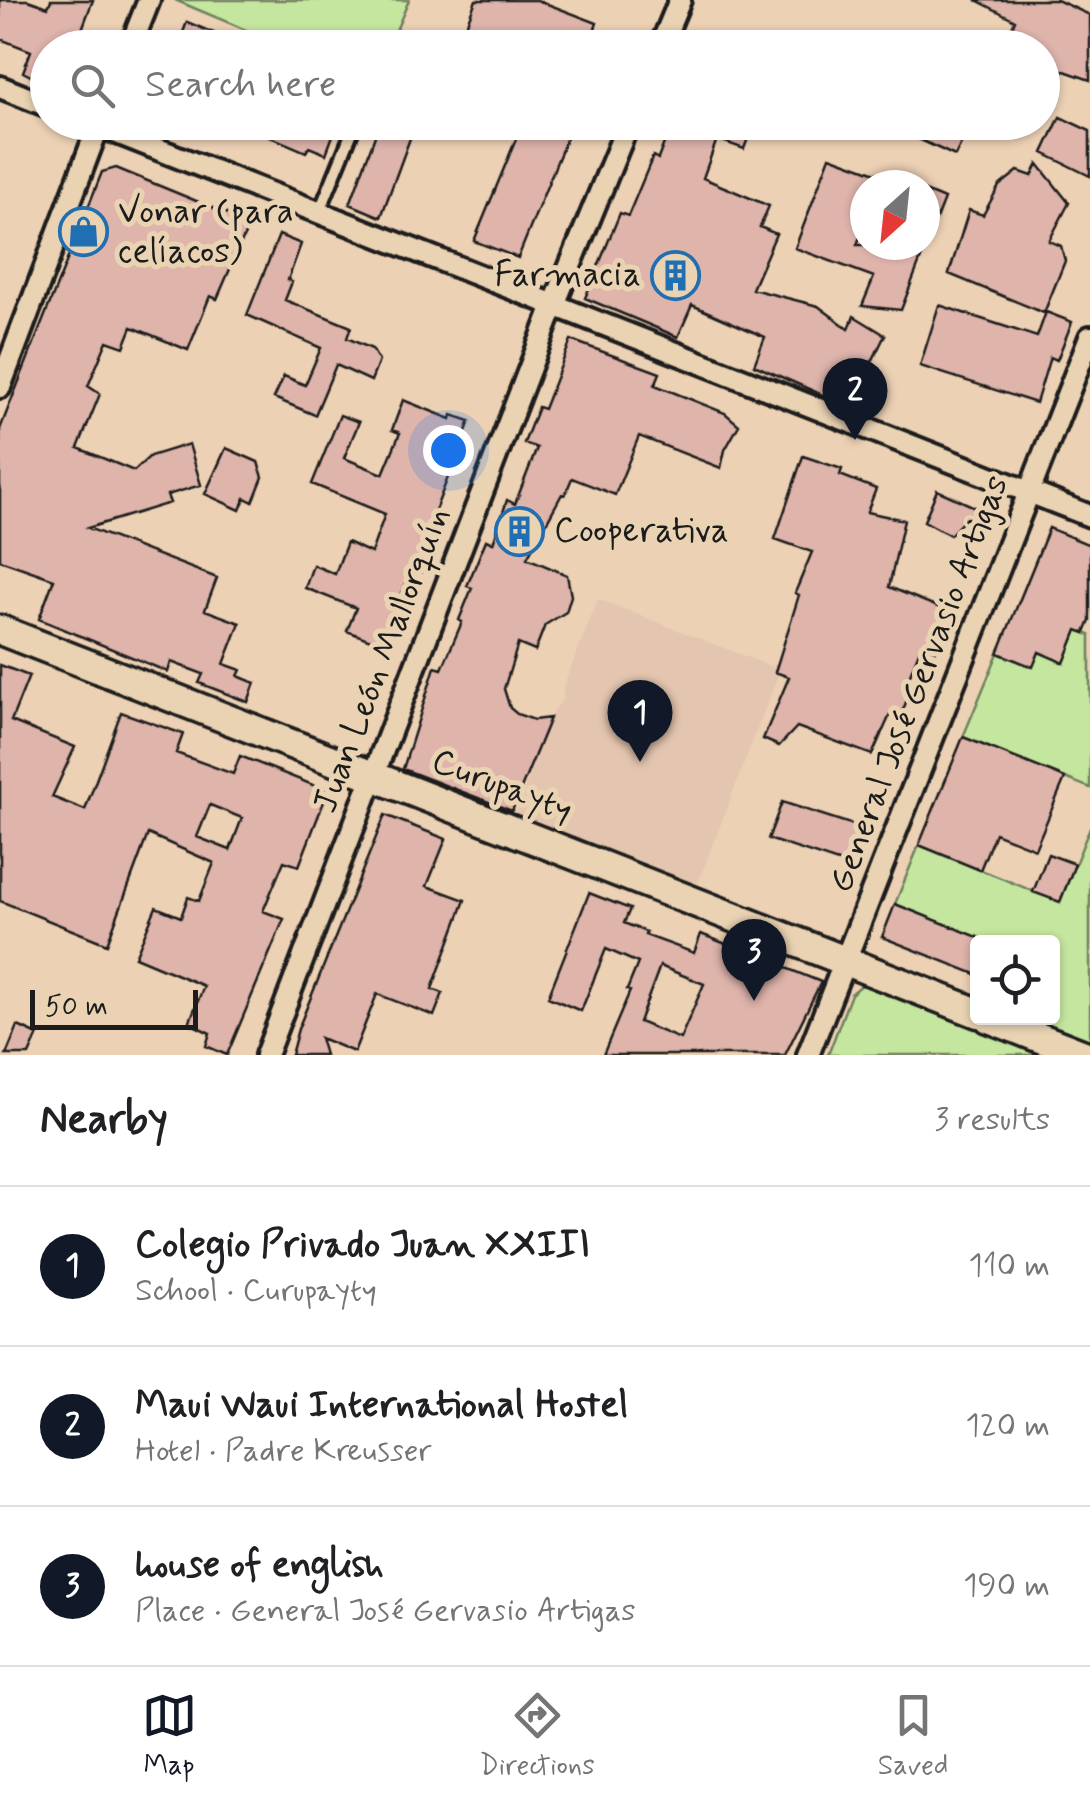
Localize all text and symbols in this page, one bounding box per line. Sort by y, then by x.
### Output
search box [30,30,1060,140]
icon: search [65,58,120,113]
text: Search here [145,61,336,110]
north arrow [850,170,940,260]
place label: Vonar (para celíacos) [118,189,294,275]
shop icon: Vonar (para celíacos) [57,206,109,258]
building icon: Farmacia [650,249,702,301]
place label: Farmacia [495,252,641,298]
pin: 2 [822,358,888,440]
your location [423,425,474,476]
street label: General José Gervasio Artigas [818,469,1020,899]
street label: Juan León Mallorquín [303,501,461,819]
building icon: Cooperativa [493,505,545,557]
place label: Cooperativa [554,508,729,554]
pin: 1 [608,680,672,762]
street label: Curupayty [425,738,579,834]
pin: 3 [722,918,786,1001]
map controls [970,935,1060,1025]
button: locate [970,935,1060,1025]
scale bar [30,985,198,1030]
text: 50 m [45,989,108,1026]
text: Nearby [40,1093,168,1148]
text: 3 results [934,1099,1050,1141]
text: Colegio Privado Juan XXIII [135,1221,590,1270]
text: 1 [65,1245,80,1287]
text: 110 m [969,1245,1050,1287]
text: School · Curupayty [135,1270,377,1312]
text: Maui Waui International Hostel [135,1381,628,1430]
text: 2 [65,1405,80,1447]
text: 120 m [965,1405,1050,1447]
text: Hotel · Padre Kreusser [135,1430,432,1472]
text: house of english [135,1541,384,1590]
text: 3 [65,1565,80,1607]
text: 190 m [963,1565,1050,1607]
text: Place · General José Gervasio Artigas [135,1590,636,1632]
tab: Map [142,1688,197,1785]
tab: Directions [480,1688,595,1785]
tab: Saved [878,1688,948,1785]

